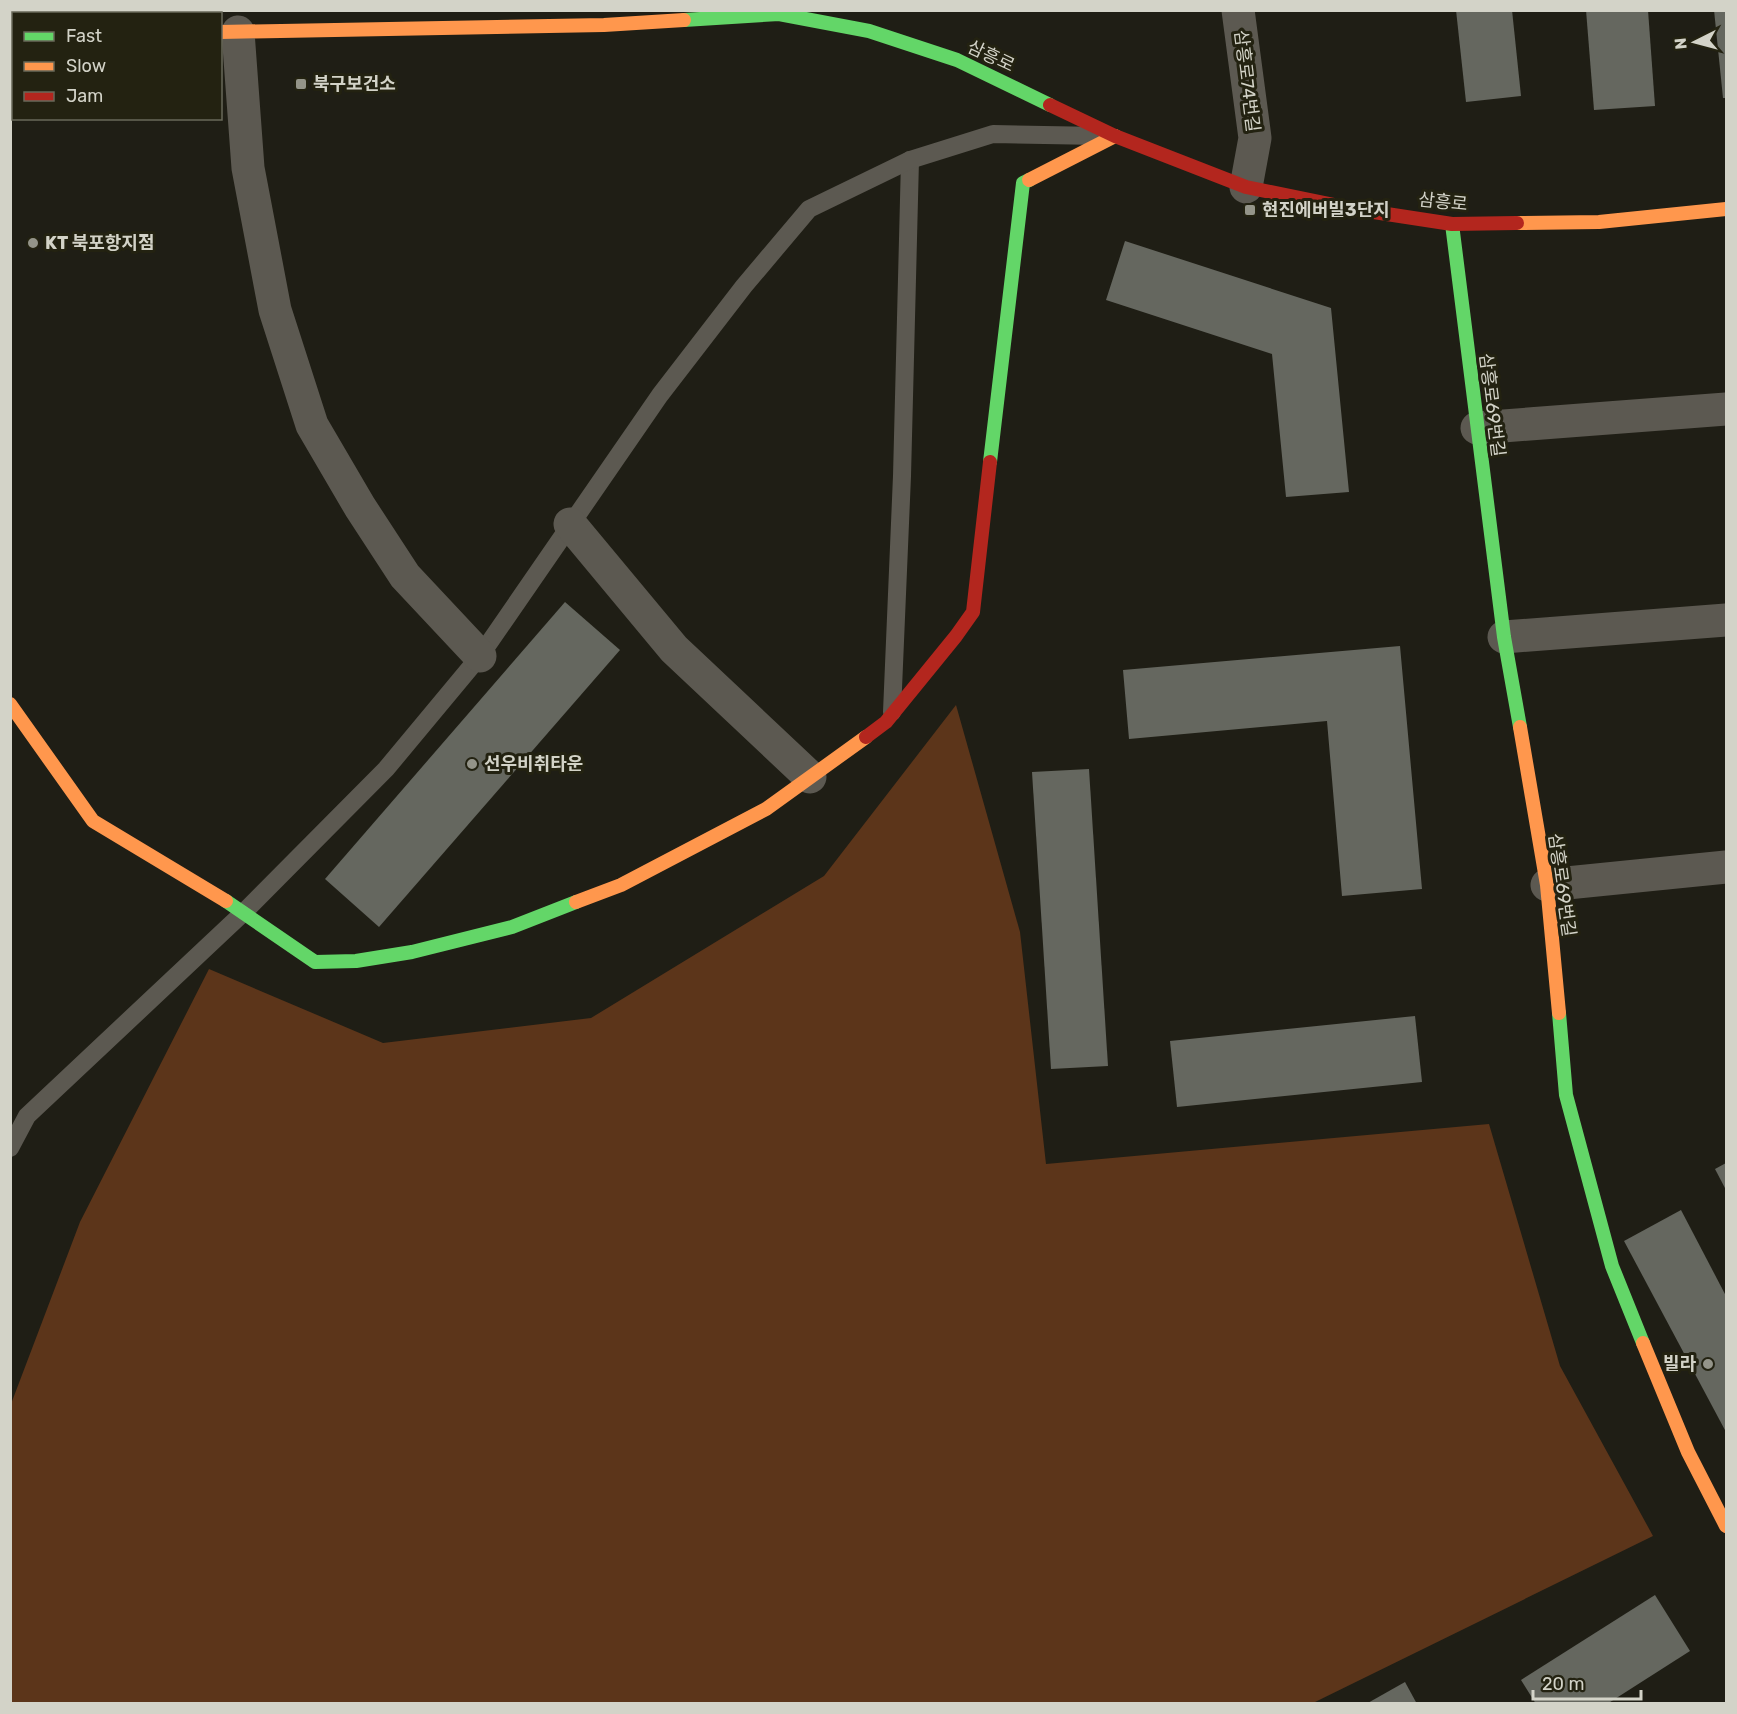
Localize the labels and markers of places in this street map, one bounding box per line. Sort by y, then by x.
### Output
place label: 북구보건소 [313,73,396,95]
marker: 북구보건소 [294,77,308,91]
place label: 현진에버빌3단지 [1262,199,1390,221]
marker: 현진에버빌3단지 [1243,203,1257,217]
place label: KT 북포항지점 [45,232,155,254]
marker: KT 북포항지점 [26,236,40,250]
place label: 선우비취타운 [484,753,583,775]
marker: 선우비취타운 [465,757,479,771]
place label: 빌라 [1663,1353,1696,1375]
marker: 빌라 [1701,1357,1715,1371]

